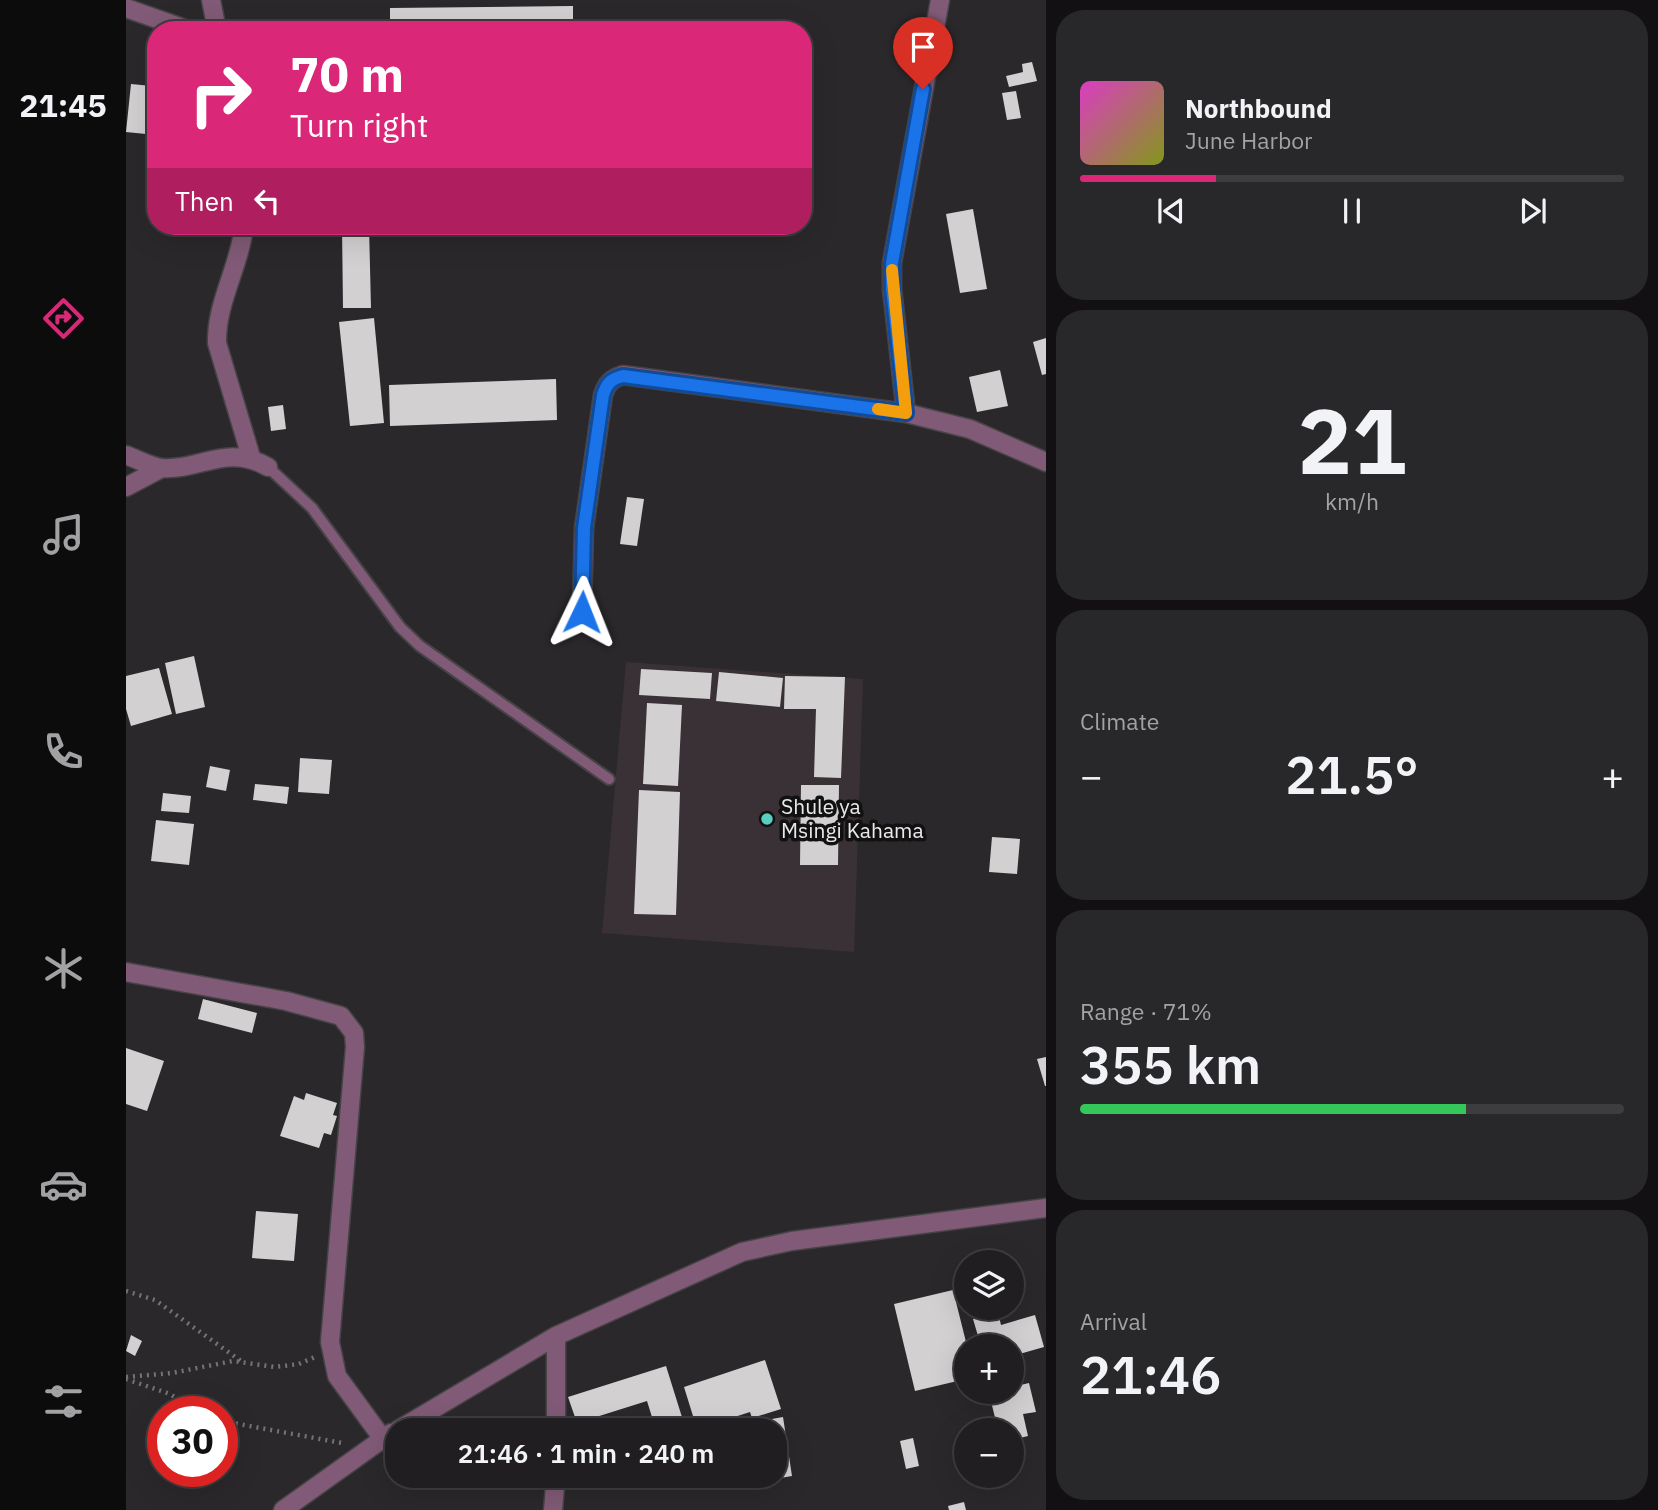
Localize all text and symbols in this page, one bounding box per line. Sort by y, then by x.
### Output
pin [893,17,953,89]
icon: arrive [904,28,942,66]
text: 70 m [290,42,404,105]
icon: right [175,49,266,140]
text: 21:45 [19,84,107,126]
text: Northbound [1185,91,1332,125]
text: Turn right [290,104,428,146]
text: June Harbor [1185,125,1313,155]
icon: left [248,182,286,220]
text: Then [175,184,234,218]
icon: previous [1152,192,1190,230]
icon: pause [1333,192,1371,230]
icon: next [1514,192,1552,230]
icon: directions [39,294,88,343]
text: 21 [1297,381,1407,499]
text: km/h [1325,486,1379,516]
icon: music [39,510,88,559]
position arrow [545,575,619,649]
text: Climate [1080,706,1159,736]
icon: phone [39,727,88,776]
text: 21.5° [1285,741,1419,808]
text: − [1080,751,1103,800]
text: + [1601,751,1624,800]
place label: Shule ya Msingi Kahama [781,792,924,844]
marker: Shule ya Msingi Kahama [759,811,775,827]
icon: climate [39,944,88,993]
text: Range · 71% [1080,996,1212,1026]
text: 355 km [1080,1031,1261,1098]
icon: car [39,1160,88,1209]
map controls [954,1250,1024,1488]
button: layers [954,1250,1024,1320]
text: Arrival [1080,1306,1147,1336]
button: + [954,1334,1024,1404]
text: 21:46 [1080,1341,1221,1408]
icon: filters [39,1377,88,1426]
speed limit sign: 30 [147,1396,238,1487]
button: − [954,1418,1024,1488]
text: 21:46 · 1 min · 240 m [458,1436,714,1470]

